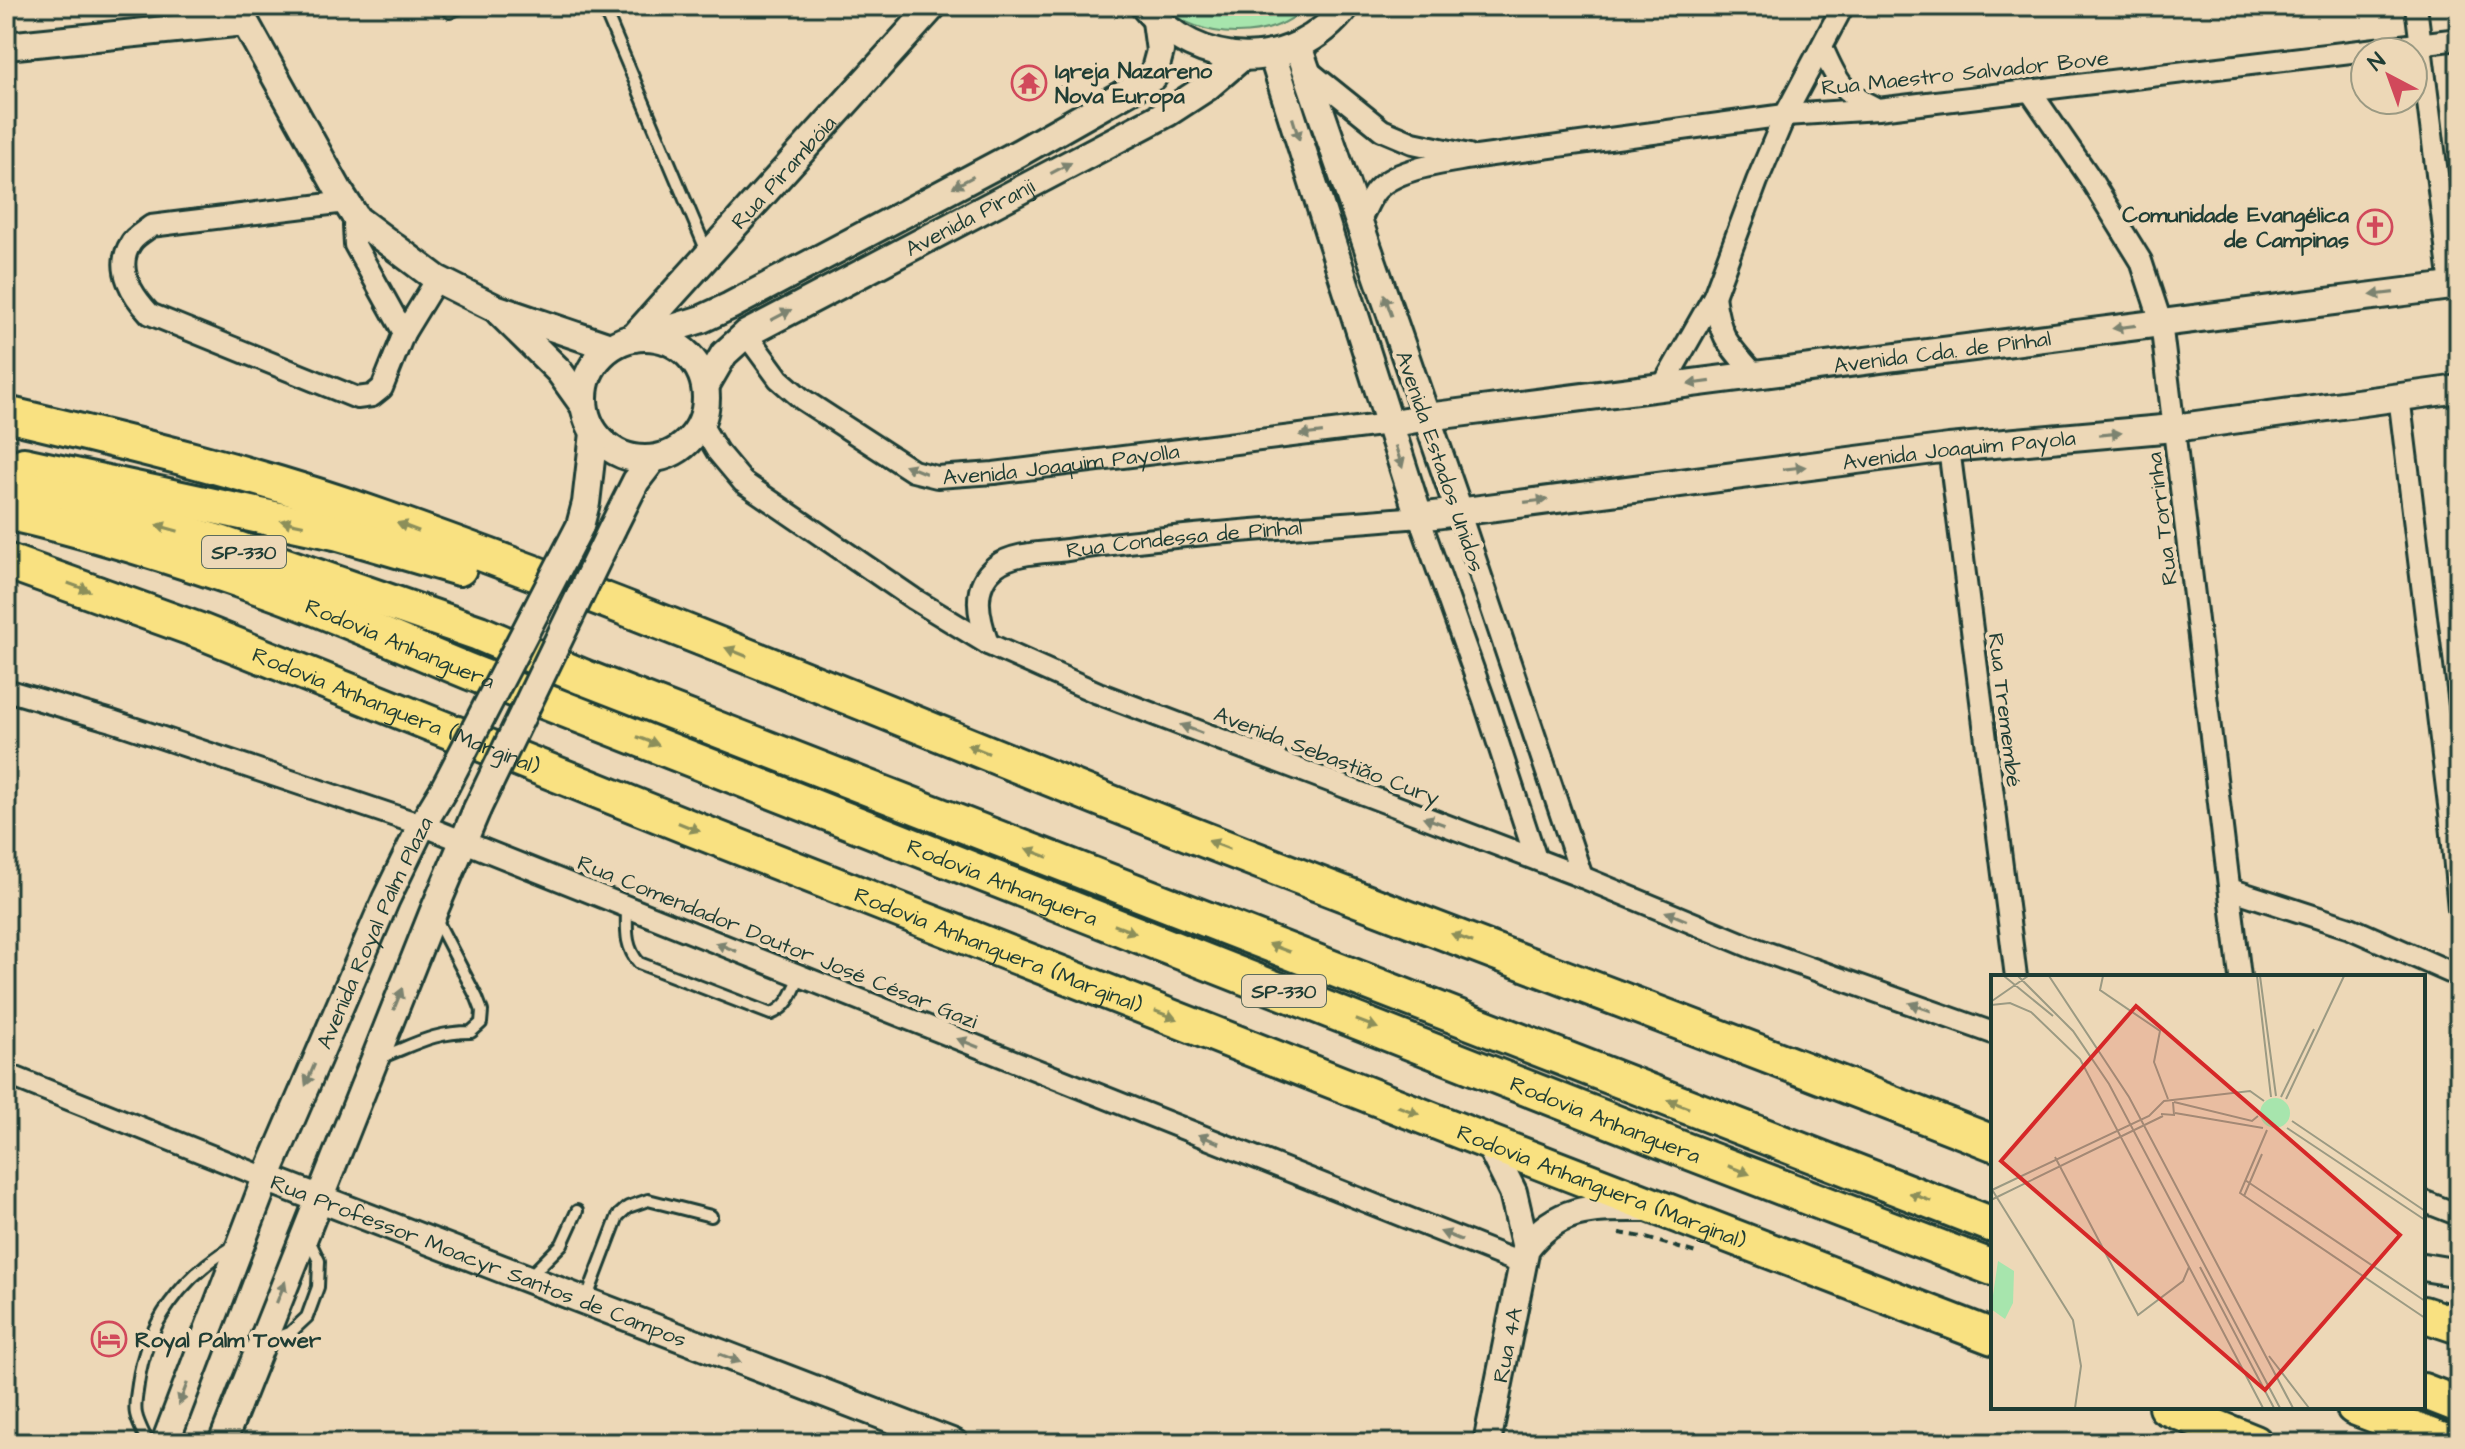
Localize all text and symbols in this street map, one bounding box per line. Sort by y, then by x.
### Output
north arrow [2349,36,2429,116]
street label: Rua Maestro Salvador Bove [1820,43,2110,104]
text: N [2361,46,2392,78]
place label: Igreja Nazareno Nova Europa [1055,56,1213,112]
temple icon: Igreja Nazareno Nova Europa [1010,64,1048,102]
street label: Rua Pirambóia [725,109,844,237]
one-way arrow [1290,117,1303,141]
one-way arrow [1050,162,1072,176]
street label: Avenida Piranji [900,171,1040,265]
one-way arrow [952,176,975,189]
place label: Comunidade Evangélica de Campinas [2122,200,2350,256]
church icon: Comunidade Evangélica de Campinas [2356,208,2394,246]
one-way arrow [2369,288,2394,301]
one-way arrow [1382,292,1394,316]
one-way arrow [770,309,793,322]
one-way arrow [2111,321,2136,334]
street label: Avenida Cda. de Pinhal [1832,323,2053,382]
street label: Avenida Estados Unidos [1387,347,1492,576]
one-way arrow [1687,377,1712,390]
street label: Avenida Joaquim Payola [1841,423,2077,479]
one-way arrow [2098,427,2123,440]
one-way arrow [1298,428,1323,441]
street label: Avenida Joaquim Payolla [942,436,1181,494]
one-way arrow [1394,445,1406,469]
street label: Rua Torrinha [2139,451,2186,587]
one-way arrow [1782,461,1807,474]
one-way arrow [903,462,927,475]
one-way arrow [1524,494,1549,507]
street label: Rua Condessa de Pinhal [1064,512,1304,567]
one-way arrow [279,516,304,529]
one-way arrow [396,520,420,533]
one-way arrow [154,521,178,534]
road number: SP-330 [202,536,286,568]
one-way arrow [68,581,92,594]
street label: Rodovia Anhanguera [300,591,499,697]
street label: Rua Tremembé [1980,631,2029,789]
street label: Rodovia Anhanguera (Marginal) [248,640,545,783]
one-way arrow [724,646,748,659]
street label: Avenida Sebastião Cury [1209,699,1444,815]
one-way arrow [1179,722,1203,735]
one-way arrow [636,735,660,748]
one-way arrow [966,742,990,755]
street label: Avenida Royal Palm Plaza [309,811,441,1054]
one-way arrow [1422,814,1446,827]
one-way arrow [677,821,701,834]
street label: Rodovia Anhanguera [902,832,1102,935]
one-way arrow [1207,838,1231,851]
one-way arrow [1025,846,1049,859]
street label: Rua Comendador Doutor José César Gazi [573,848,982,1037]
street label: Rodovia Anhanguera (Marginal) [849,880,1147,1021]
one-way arrow [1664,909,1688,922]
one-way arrow [1113,922,1137,935]
one-way arrow [1450,931,1474,944]
one-way arrow [714,940,738,953]
one-way arrow [1267,941,1291,954]
road number: SP-330 [1242,975,1326,1007]
inset map [1991,975,2425,1409]
one-way arrow [392,987,405,1011]
one-way arrow [1907,1000,1931,1012]
one-way arrow [1154,1009,1178,1022]
one-way arrow [1355,1018,1379,1031]
one-way arrow [956,1036,980,1049]
one-way arrow [304,1063,317,1087]
street label: Rodovia Anhanguera [1505,1069,1705,1172]
one-way arrow [1666,1097,1690,1110]
one-way arrow [1396,1104,1420,1117]
street label: Rodovia Anhanguera (Marginal) [1452,1117,1751,1257]
one-way arrow [1197,1132,1221,1145]
one-way arrow [1727,1164,1751,1177]
street label: Rua Professor Moacyr Santos de Campos [266,1167,691,1356]
one-way arrow [1908,1190,1932,1203]
one-way arrow [1439,1229,1463,1242]
one-way arrow [275,1280,288,1304]
street label: Rua 4A [1485,1305,1531,1386]
hotel icon: Royal Palm Tower [90,1320,128,1358]
place label: Royal Palm Tower [135,1325,322,1358]
one-way arrow [718,1352,742,1365]
one-way arrow [177,1382,190,1406]

